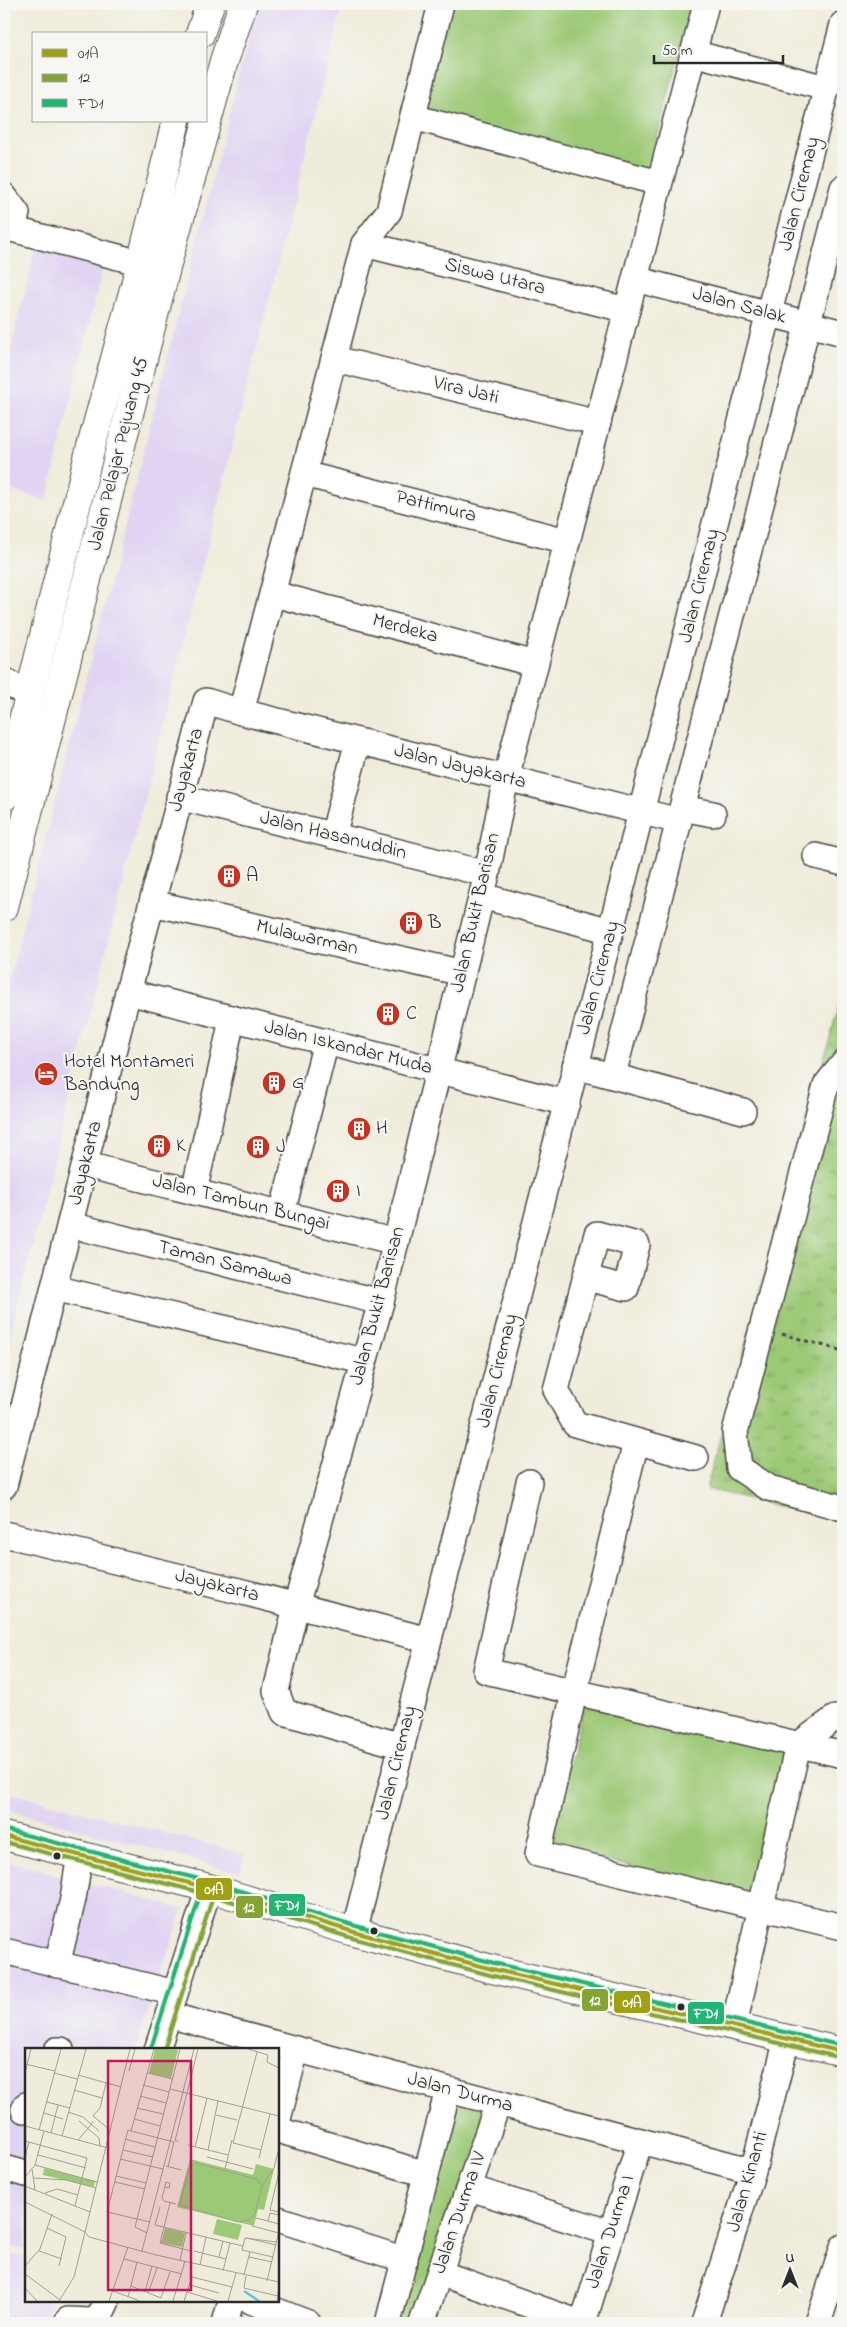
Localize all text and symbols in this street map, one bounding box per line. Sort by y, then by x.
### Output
legend [32,32,208,122]
scale bar [654,32,783,64]
text: 50 m [662,40,693,62]
text: 01A [78,43,99,65]
text: 12 [78,67,91,89]
text: FD1 [77,93,104,115]
street label: Jalan Ciremay [772,134,828,254]
street label: Siswa Utara [442,251,548,303]
street label: Jalan Salak [689,280,789,333]
street label: Jalan Pelajar Pejuang 45 [81,354,158,554]
street label: Vira Jati [429,369,502,413]
street label: Pattimura [393,483,479,531]
street label: Jalan Ciremay [672,526,728,646]
street label: Merdeka [369,606,441,652]
street label: Jayakarta [162,725,212,815]
street label: Jalan Jayakarta [391,737,529,797]
street label: Jalan Hasanuddin [257,804,409,868]
street label: Jalan Bukit Barisan [443,830,509,996]
place label: A [246,862,258,891]
building icon: A [216,863,242,889]
place label: B [427,909,441,938]
building icon: B [398,910,424,936]
street label: Mulawarman [253,912,361,964]
street label: Jalan Ciremay [570,918,628,1038]
place label: C [406,1000,417,1029]
building icon: C [375,1001,401,1027]
street label: Jalan Iskandar Muda [261,1013,435,1083]
place label: Hotel Montameri Bandung [63,1048,194,1101]
hotel icon: Hotel Montameri Bandung [33,1061,59,1087]
place label: G [292,1069,305,1098]
building icon: G [261,1070,287,1096]
place label: H [376,1115,388,1144]
building icon: H [346,1116,372,1142]
street label: Jayakarta [62,1118,110,1208]
place label: K [176,1132,186,1161]
building icon: K [146,1133,172,1159]
place label: J [276,1133,286,1162]
building icon: J [245,1134,271,1160]
street label: Jalan Tambun Bungai [149,1167,333,1240]
place label: I [356,1177,361,1206]
building icon: I [325,1178,351,1204]
street label: Jalan Bukit Barisan [343,1223,413,1389]
street label: Taman Samawa [155,1233,295,1295]
street label: Jalan Ciremay [470,1311,526,1431]
street label: Jayakarta [172,1562,262,1610]
street label: Jalan Ciremay [369,1703,425,1823]
unlabelled marker [52,1851,62,1861]
line badge: 01A [195,1877,233,1901]
text: 01A [203,1880,224,1901]
line badge: FD1 [268,1893,306,1917]
line badge: 12 [235,1895,264,1919]
text: FD1 [274,1896,299,1917]
text: 12 [243,1898,255,1919]
unlabelled marker [369,1926,379,1936]
line badge: 12 [581,1988,609,2012]
line badge: 01A [613,1990,651,2014]
text: 12 [589,1991,601,2012]
text: 01A [621,1993,642,2014]
line badge: FD1 [687,2001,725,2025]
unlabelled marker [676,2002,686,2012]
text: FD1 [693,2004,718,2025]
inset map [25,2048,279,2302]
street label: Jalan Durma [404,2065,516,2121]
street label: Jalan Kinanti [720,2128,776,2236]
street label: Jalan Durma IV [426,2148,495,2278]
street label: Jalan Durma I [579,2171,643,2293]
north arrow [764,2244,814,2294]
text: U [786,2248,795,2269]

